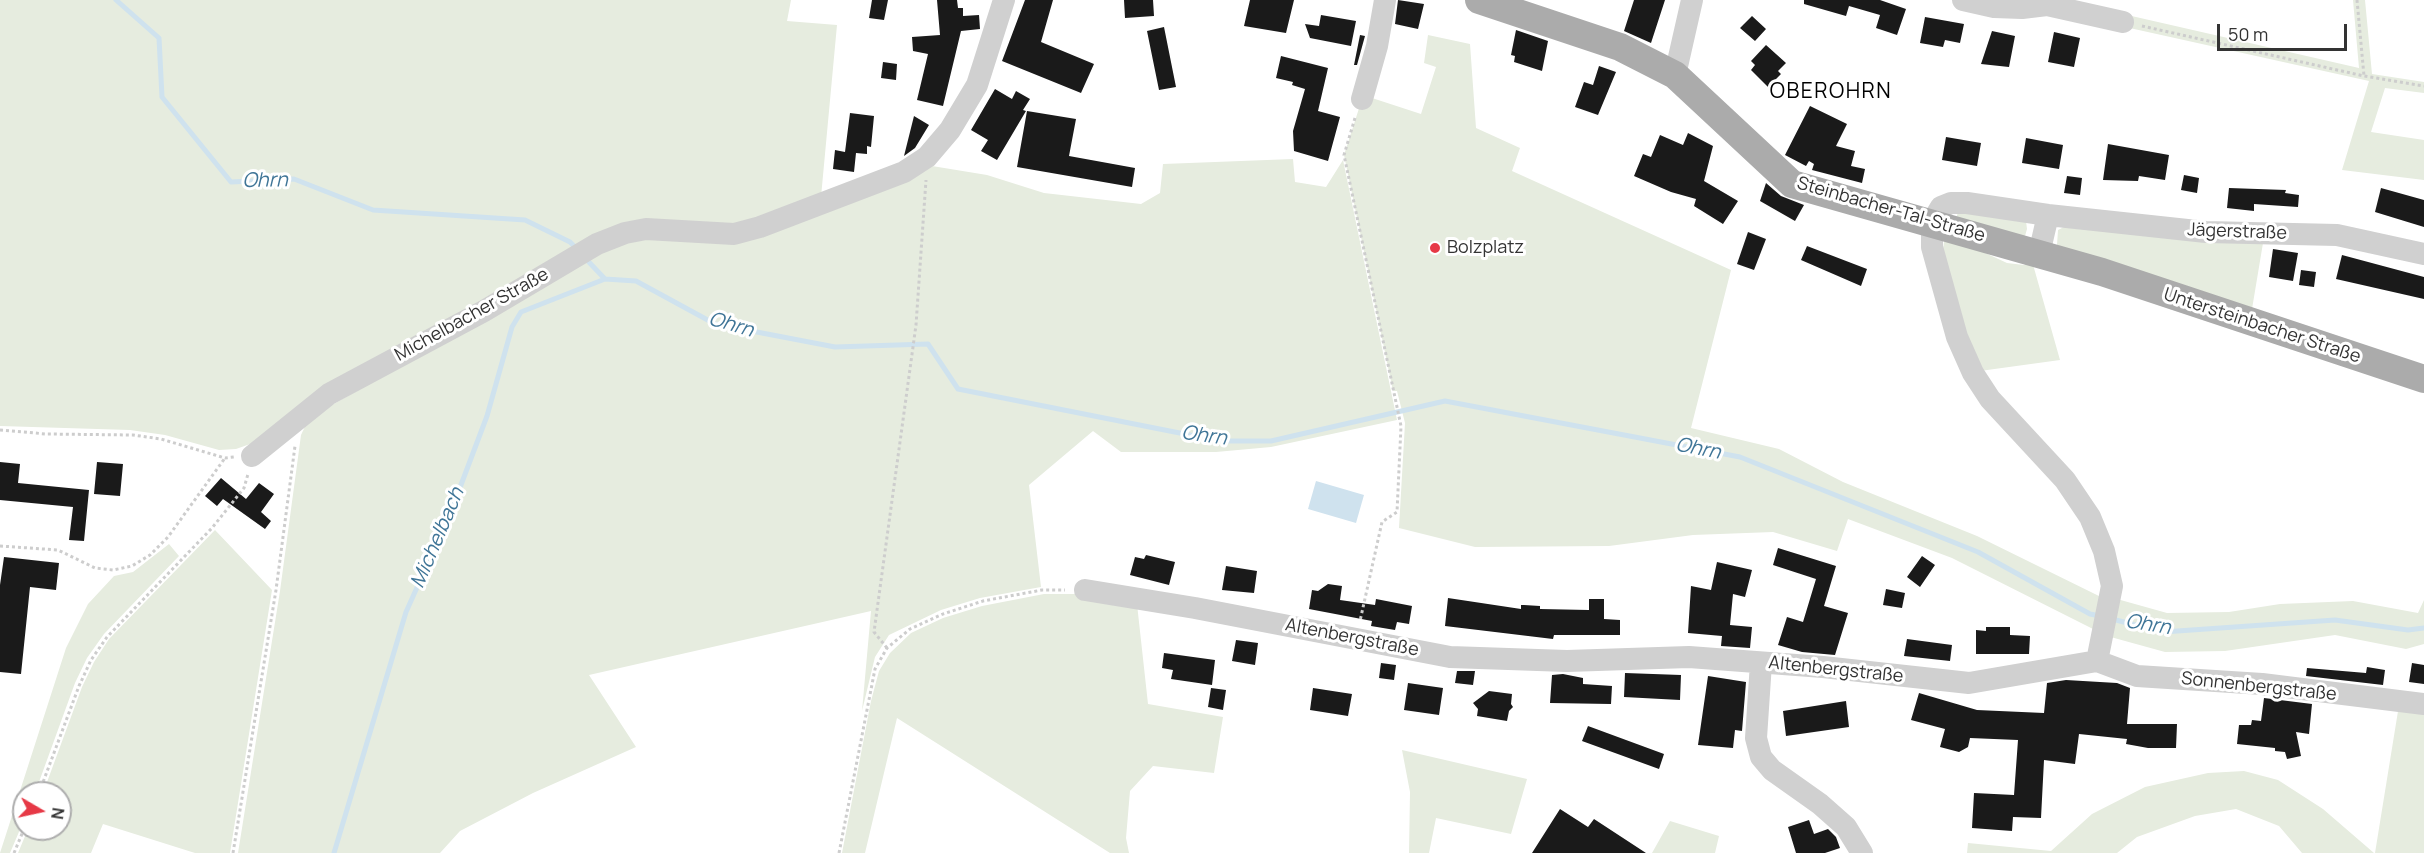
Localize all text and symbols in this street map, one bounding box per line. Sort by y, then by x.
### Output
scale bar [2220,12,2350,50]
text: 50 m [2228,22,2268,46]
district label: OBEROHRN [1770,79,1892,105]
water label: Ohrn [242,169,288,193]
street label: Steinbacher-Tal-Straße [1794,173,1988,247]
street label: Jägerstraße [2187,219,2287,245]
place label: Bolzplatz [1447,237,1524,259]
marker: Bolzplatz [1428,241,1442,255]
street label: Michelbacher Straße [391,264,553,366]
street label: Untersteinbacher Straße [2161,284,2363,368]
water label: Ohrn [706,307,756,343]
water label: Ohrn [1180,421,1228,451]
water label: Ohrn [1673,433,1723,465]
water label: Michelbach [406,484,470,592]
water label: Ohrn [2124,610,2172,640]
street label: Altenbergstraße [1283,614,1421,662]
street label: Altenbergstraße [1768,652,1904,688]
street label: Sonnenbergstraße [2180,668,2338,706]
north arrow [12,781,72,841]
text: N [46,806,70,821]

